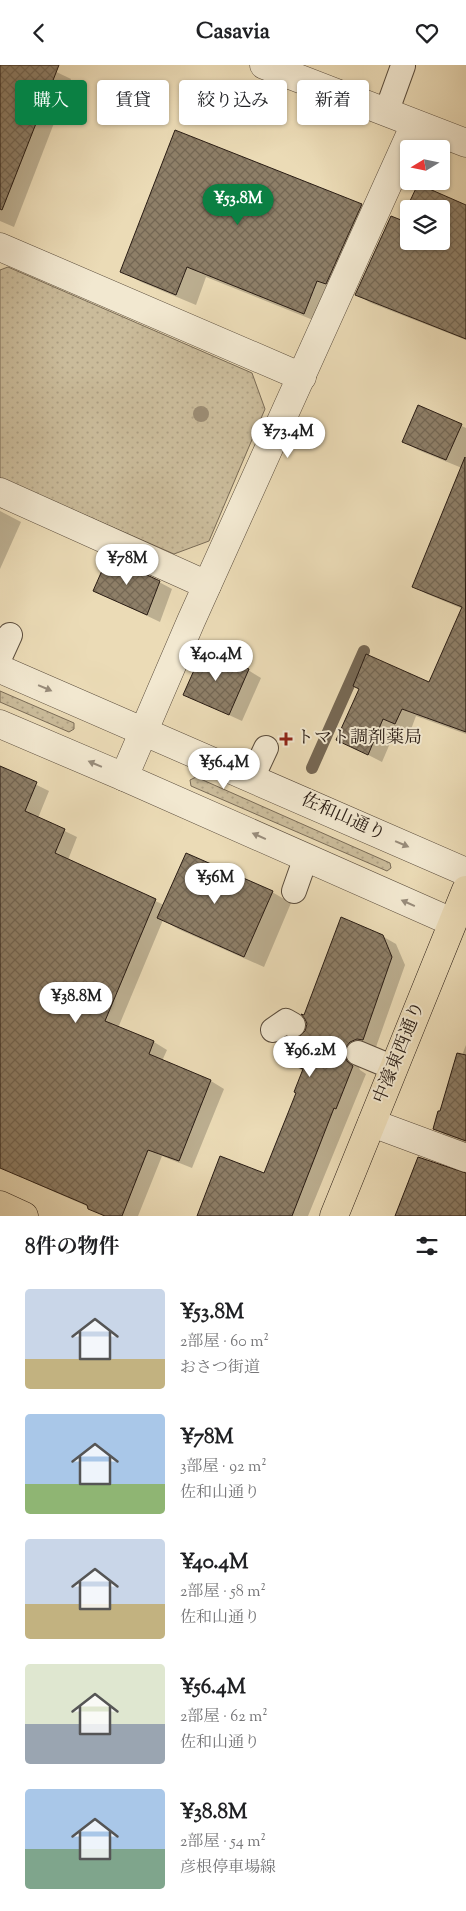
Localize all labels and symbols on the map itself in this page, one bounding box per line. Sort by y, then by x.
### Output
north arrow [400,140,450,190]
pin: ¥53.8M [197,184,279,226]
pin: ¥73.4M [247,417,329,459]
pin: ¥78M [97,543,157,586]
pin: ¥40.4M [175,639,257,682]
one-way arrow [38,685,52,693]
place label: トマト調剤薬局 [296,726,422,752]
marker: トマト調剤薬局 [280,733,292,745]
pin: ¥56.4M [183,747,265,790]
one-way arrow [87,760,102,768]
street label: 佐和山通り [297,788,389,848]
one-way arrow [252,832,266,840]
one-way arrow [395,840,409,848]
pin: ¥56M [185,863,245,905]
one-way arrow [401,898,415,906]
pin: ¥38.8M [35,981,117,1024]
street label: 中濠東西通り [368,998,432,1108]
pin: ¥96.2M [269,1035,351,1078]

